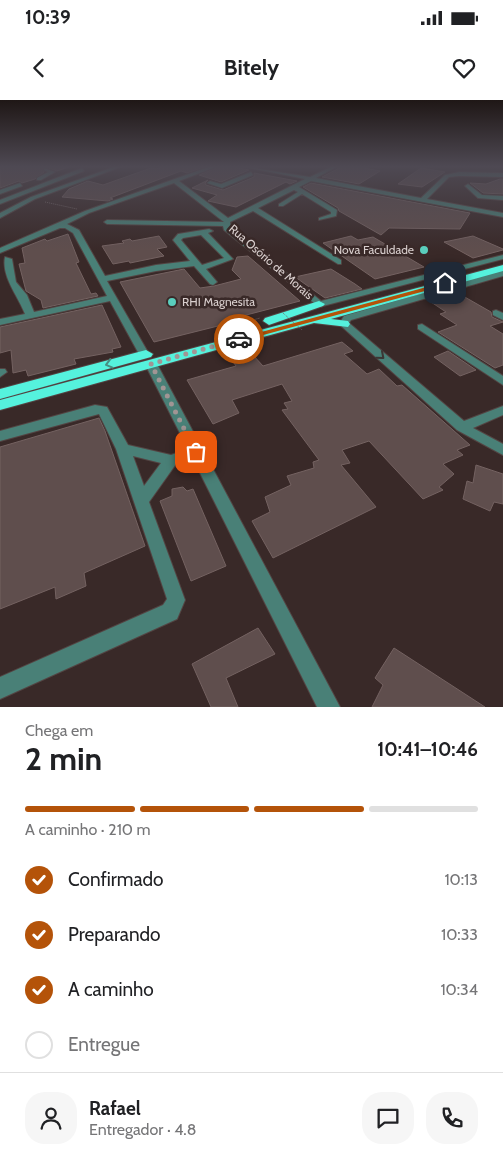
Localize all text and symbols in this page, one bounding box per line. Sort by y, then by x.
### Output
text: 10:39 [25,6,71,29]
icon: back [25,54,53,82]
text: Bitely [224,54,279,81]
icon: heart [450,54,478,82]
street label: Rua Osório de Morais [226,221,317,302]
place label: Nova Faculdade [334,242,414,257]
marker: Nova Faculdade [418,244,430,256]
pin [424,262,466,304]
icon: home [431,269,459,297]
place label: RHI Magnesita [182,294,255,309]
marker: RHI Magnesita [166,296,178,308]
courier [214,314,264,364]
icon: car [225,325,253,353]
one-way arrow [375,350,384,359]
one-way arrow [105,358,114,369]
pin [175,431,217,473]
icon: bag [182,438,210,466]
text: Chega em [25,721,93,740]
text: 10:41–10:46 [377,738,478,761]
text: 2 min [25,739,102,778]
text: A caminho · 210 m [25,820,151,839]
icon: check [25,866,53,894]
text: Confirmado [68,868,164,891]
text: 10:13 [444,870,478,889]
icon: check [25,921,53,949]
text: Preparando [68,923,161,946]
text: 10:33 [441,925,478,944]
icon: check [25,976,53,1004]
text: A caminho [68,978,154,1001]
text: 10:34 [440,980,478,999]
text: Entregue [68,1033,140,1056]
button: person [25,1092,77,1144]
button: chat [362,1092,414,1144]
button: phone [426,1092,478,1144]
text: Rafael [89,1097,141,1120]
text: Entregador · 4.8 [89,1120,196,1139]

